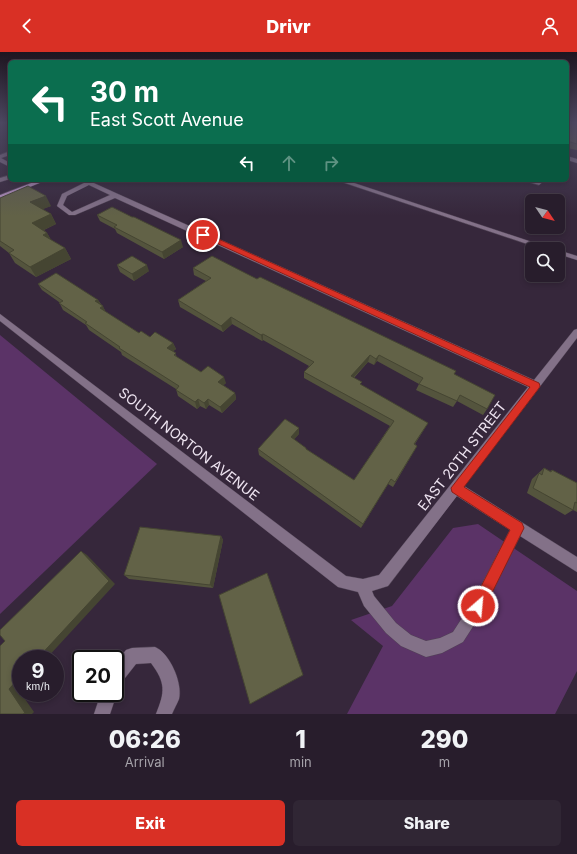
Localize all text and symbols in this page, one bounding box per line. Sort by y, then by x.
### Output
icon: back [16,15,38,37]
icon: person [539,15,561,37]
text: Drivr [266,16,311,37]
text: 30 m [90,75,159,109]
icon: left [24,76,76,128]
text: East Scott Avenue [90,109,244,130]
icon: left [236,152,258,174]
icon: ahead [278,152,300,174]
icon: right [320,152,342,174]
north arrow [525,194,565,234]
map controls [525,194,565,282]
pin [186,218,220,252]
icon: arrive [192,224,214,246]
button: search [525,242,565,282]
street label: SOUTH NORTON AVENUE [116,383,263,504]
street label: EAST 20TH STREET [414,398,509,514]
position arrow [457,585,499,627]
speed limit sign: 20 [72,650,124,702]
text: 9 [31,659,44,683]
text: km/h [26,680,50,692]
text: 06:26 [109,725,181,754]
text: 1 [295,725,306,754]
text: 290 [420,725,468,754]
text: Arrival [125,754,165,770]
text: min [290,754,312,770]
text: m [439,754,450,770]
button: Exit [16,800,285,846]
button: Share [293,800,561,846]

